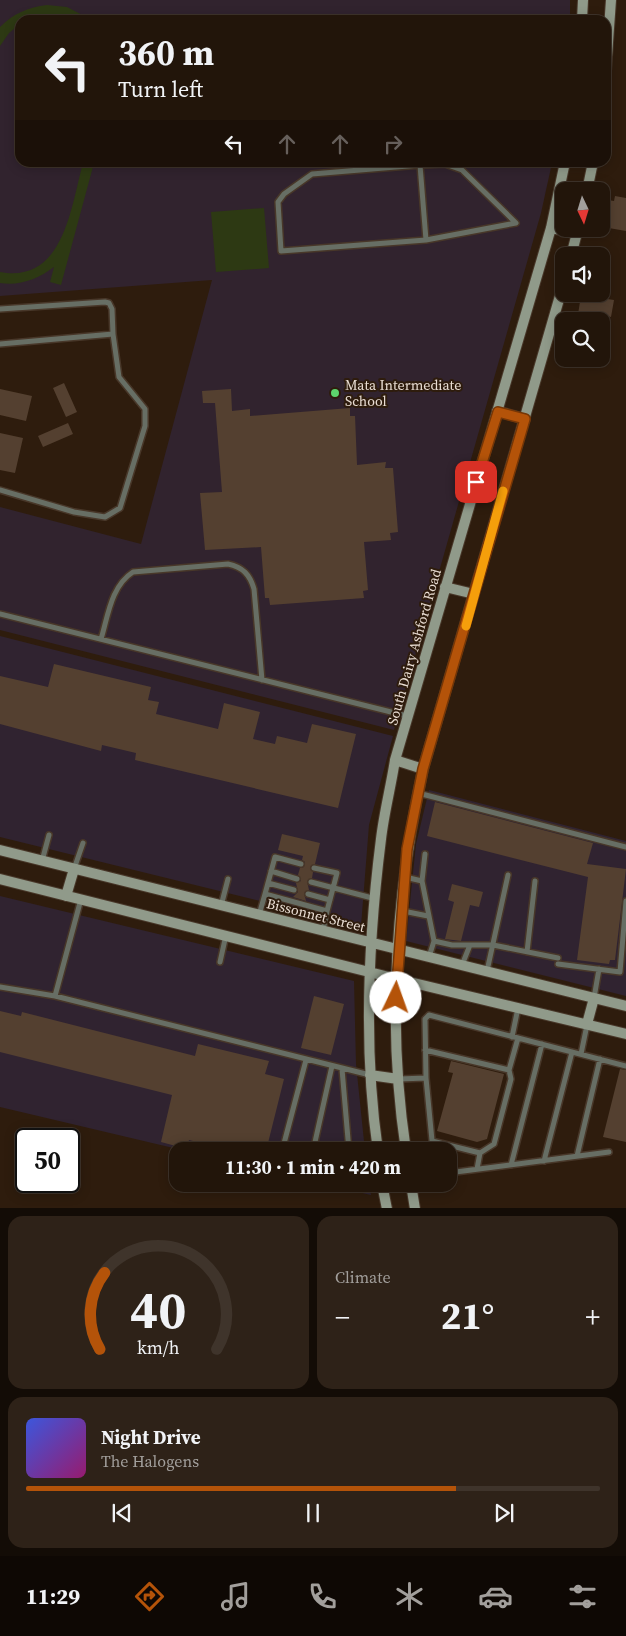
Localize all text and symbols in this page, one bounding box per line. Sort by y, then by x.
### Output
text: 360 m [118,29,214,77]
icon: left [35,35,100,100]
text: Turn left [118,74,203,104]
icon: left [220,130,248,158]
icon: ahead [273,130,301,158]
icon: ahead [326,130,354,158]
icon: right [379,130,407,158]
north arrow [555,182,610,238]
map controls [555,182,610,367]
button: sound [555,247,610,302]
button: search [555,312,610,367]
place label: Mata Intermediate School [345,375,461,411]
marker: Mata Intermediate School [329,387,341,399]
pin [455,461,497,503]
icon: arrive [462,468,490,496]
street label: South Dairy Ashford Road [382,567,446,727]
street label: Bissonnet Street [265,893,368,937]
position arrow [369,971,421,1023]
speed limit sign: 50 [15,1128,80,1193]
text: 11:30 · 1 min · 420 m [225,1154,401,1180]
text: Climate [335,1266,391,1288]
text: 40 [130,1274,187,1345]
text: 21° [441,1290,494,1342]
text: − [335,1298,350,1336]
text: + [585,1298,600,1336]
text: km/h [137,1335,180,1360]
text: Night Drive [101,1424,201,1450]
text: The Halogens [101,1450,199,1472]
icon: previous [108,1499,136,1527]
icon: pause [299,1499,327,1527]
icon: next [490,1499,518,1527]
icon: directions [132,1579,167,1614]
icon: music [218,1579,253,1614]
icon: phone [305,1579,340,1614]
icon: climate [392,1579,427,1614]
icon: car [478,1579,513,1614]
icon: filters [565,1579,600,1614]
text: 11:29 [26,1581,80,1611]

